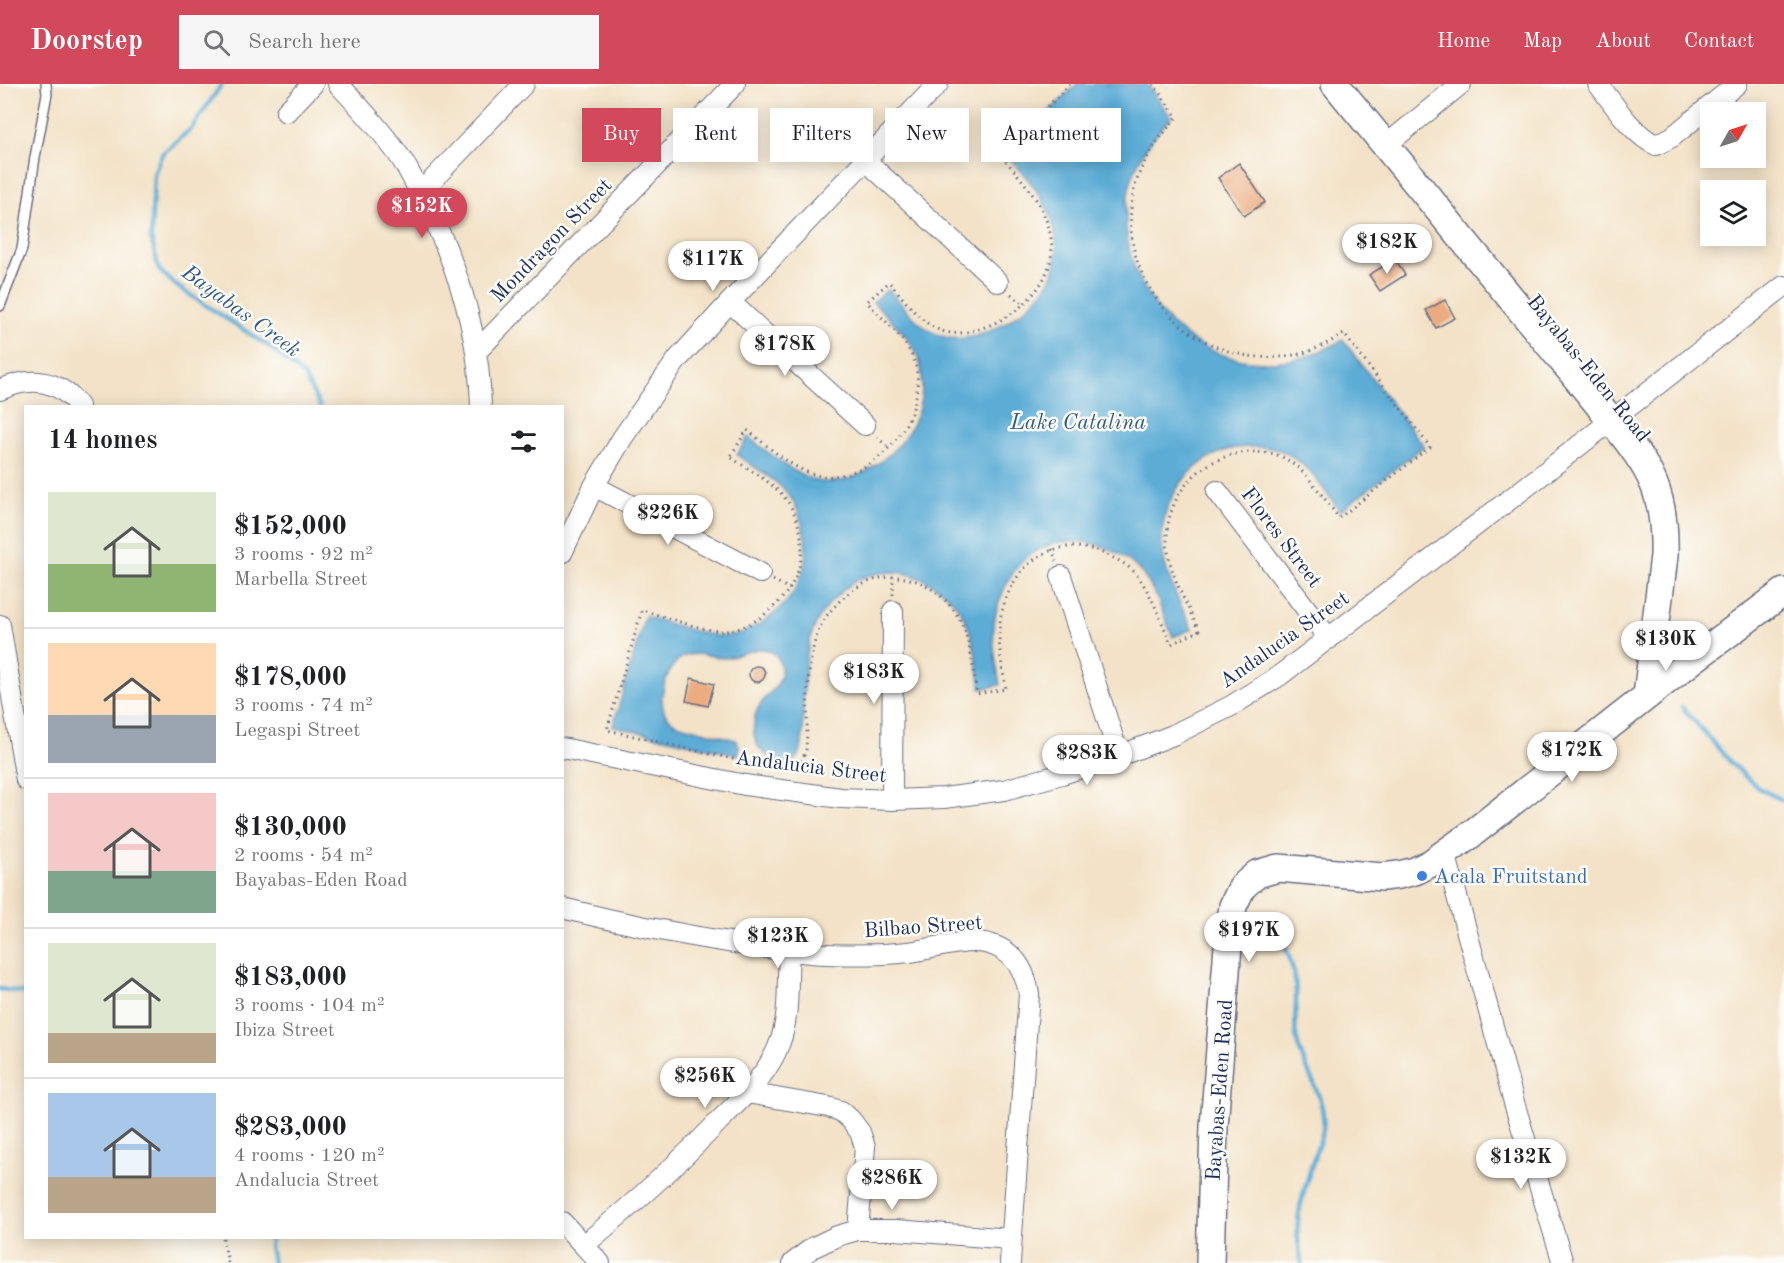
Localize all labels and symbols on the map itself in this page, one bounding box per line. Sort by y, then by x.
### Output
north arrow [1700,102,1766,168]
street label: Mondragon Street [488,175,617,307]
pin: $152K [380,188,464,239]
pin: $182K [1345,224,1429,275]
pin: $117K [671,241,755,292]
water label: Bayabas Creek [177,261,304,362]
street label: Bayabas-Eden Road [1522,291,1653,446]
pin: $178K [743,326,827,377]
water label: Lake Catalina [1009,412,1146,434]
street label: Flores Street [1237,484,1325,592]
pin: $226K [626,495,710,546]
street label: Andalucia Street [1216,588,1353,693]
pin: $130K [1624,621,1708,672]
pin: $183K [832,654,916,705]
pin: $172K [1530,732,1614,783]
pin: $283K [1045,735,1129,786]
street label: Andalucia Street [734,748,888,787]
place label: Acala Fruitstand [1434,867,1588,888]
marker: Acala Fruitstand [1415,869,1429,883]
pin: $197K [1207,912,1291,963]
street label: Bilbao Street [863,913,983,942]
pin: $123K [736,918,820,969]
street label: Bayabas-Eden Road [1204,998,1237,1182]
pin: $256K [663,1058,747,1109]
pin: $132K [1479,1139,1563,1190]
pin: $286K [850,1160,934,1211]

